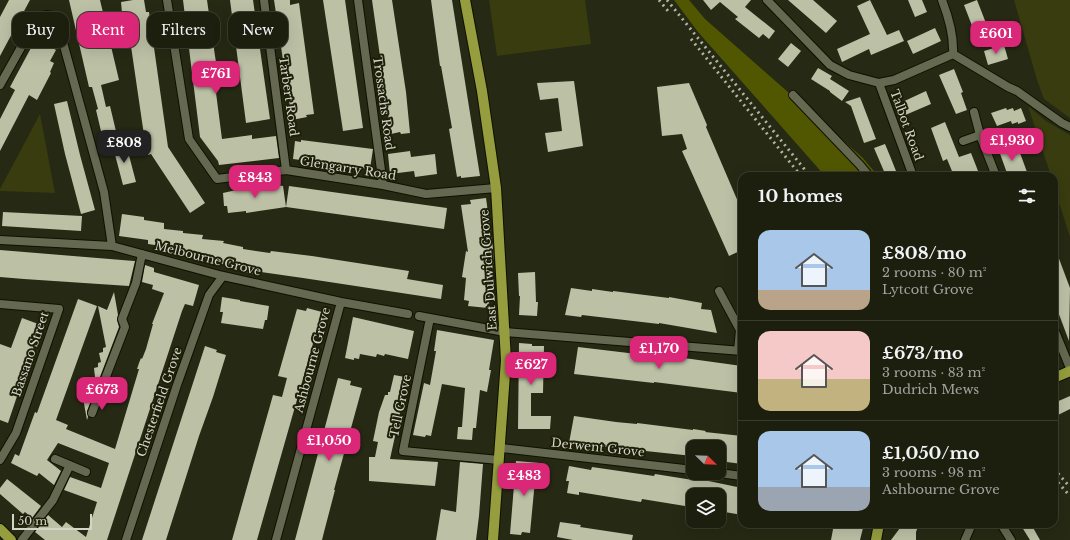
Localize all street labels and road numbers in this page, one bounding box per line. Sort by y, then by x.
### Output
street label: Tarbert Road [276,55,302,137]
street label: Trossachs Road [370,55,398,151]
street label: Talbot Road [887,87,927,163]
street label: Glengarry Road [299,153,397,183]
street label: East Dulwich Grove [476,209,500,331]
street label: Melbourne Grove [153,238,263,279]
street label: Ashbourne Grove [290,305,333,415]
street label: Bassano Street [8,309,52,399]
street label: Chesterfield Grove [133,345,185,459]
street label: Tell Grove [386,373,414,439]
street label: Derwent Grove [551,435,646,459]

